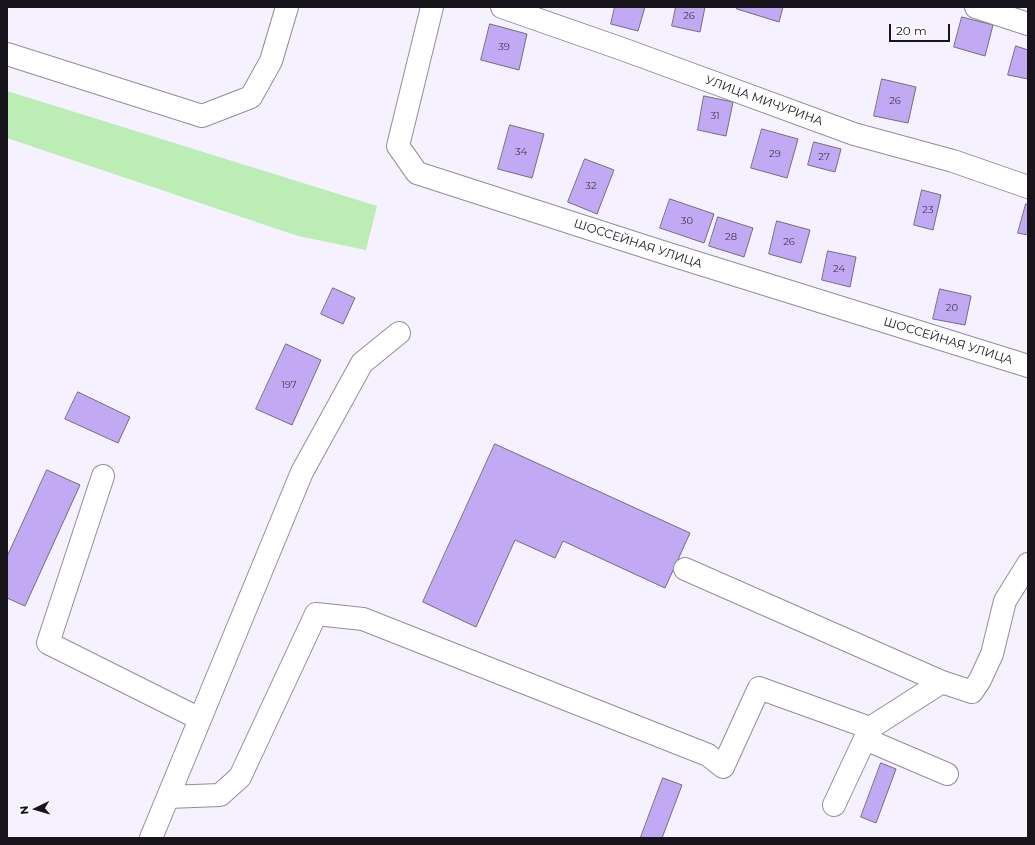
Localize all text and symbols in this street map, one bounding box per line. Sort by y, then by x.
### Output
house number: 26 [683,10,695,22]
scale bar [891,16,952,42]
text: 20 m [896,23,927,38]
house number: 39 [498,41,510,53]
street label: УЛИЦА МИЧУРИНА [703,73,825,129]
house number: 26 [889,95,901,107]
house number: 31 [710,110,720,122]
house number: 34 [515,146,527,158]
house number: 29 [769,148,781,160]
house number: 27 [818,151,830,163]
house number: 32 [585,180,597,192]
house number: 23 [922,204,934,216]
house number: 30 [681,215,693,227]
street label: ШОССЕЙНАЯ УЛИЦА [572,216,704,272]
house number: 28 [725,231,737,243]
house number: 26 [783,236,795,248]
house number: 24 [833,263,845,275]
house number: 20 [946,302,958,314]
street label: ШОССЕЙНАЯ УЛИЦА [882,314,1014,368]
house number: 197 [281,379,297,391]
north arrow [16,789,56,829]
text: N [17,805,31,815]

